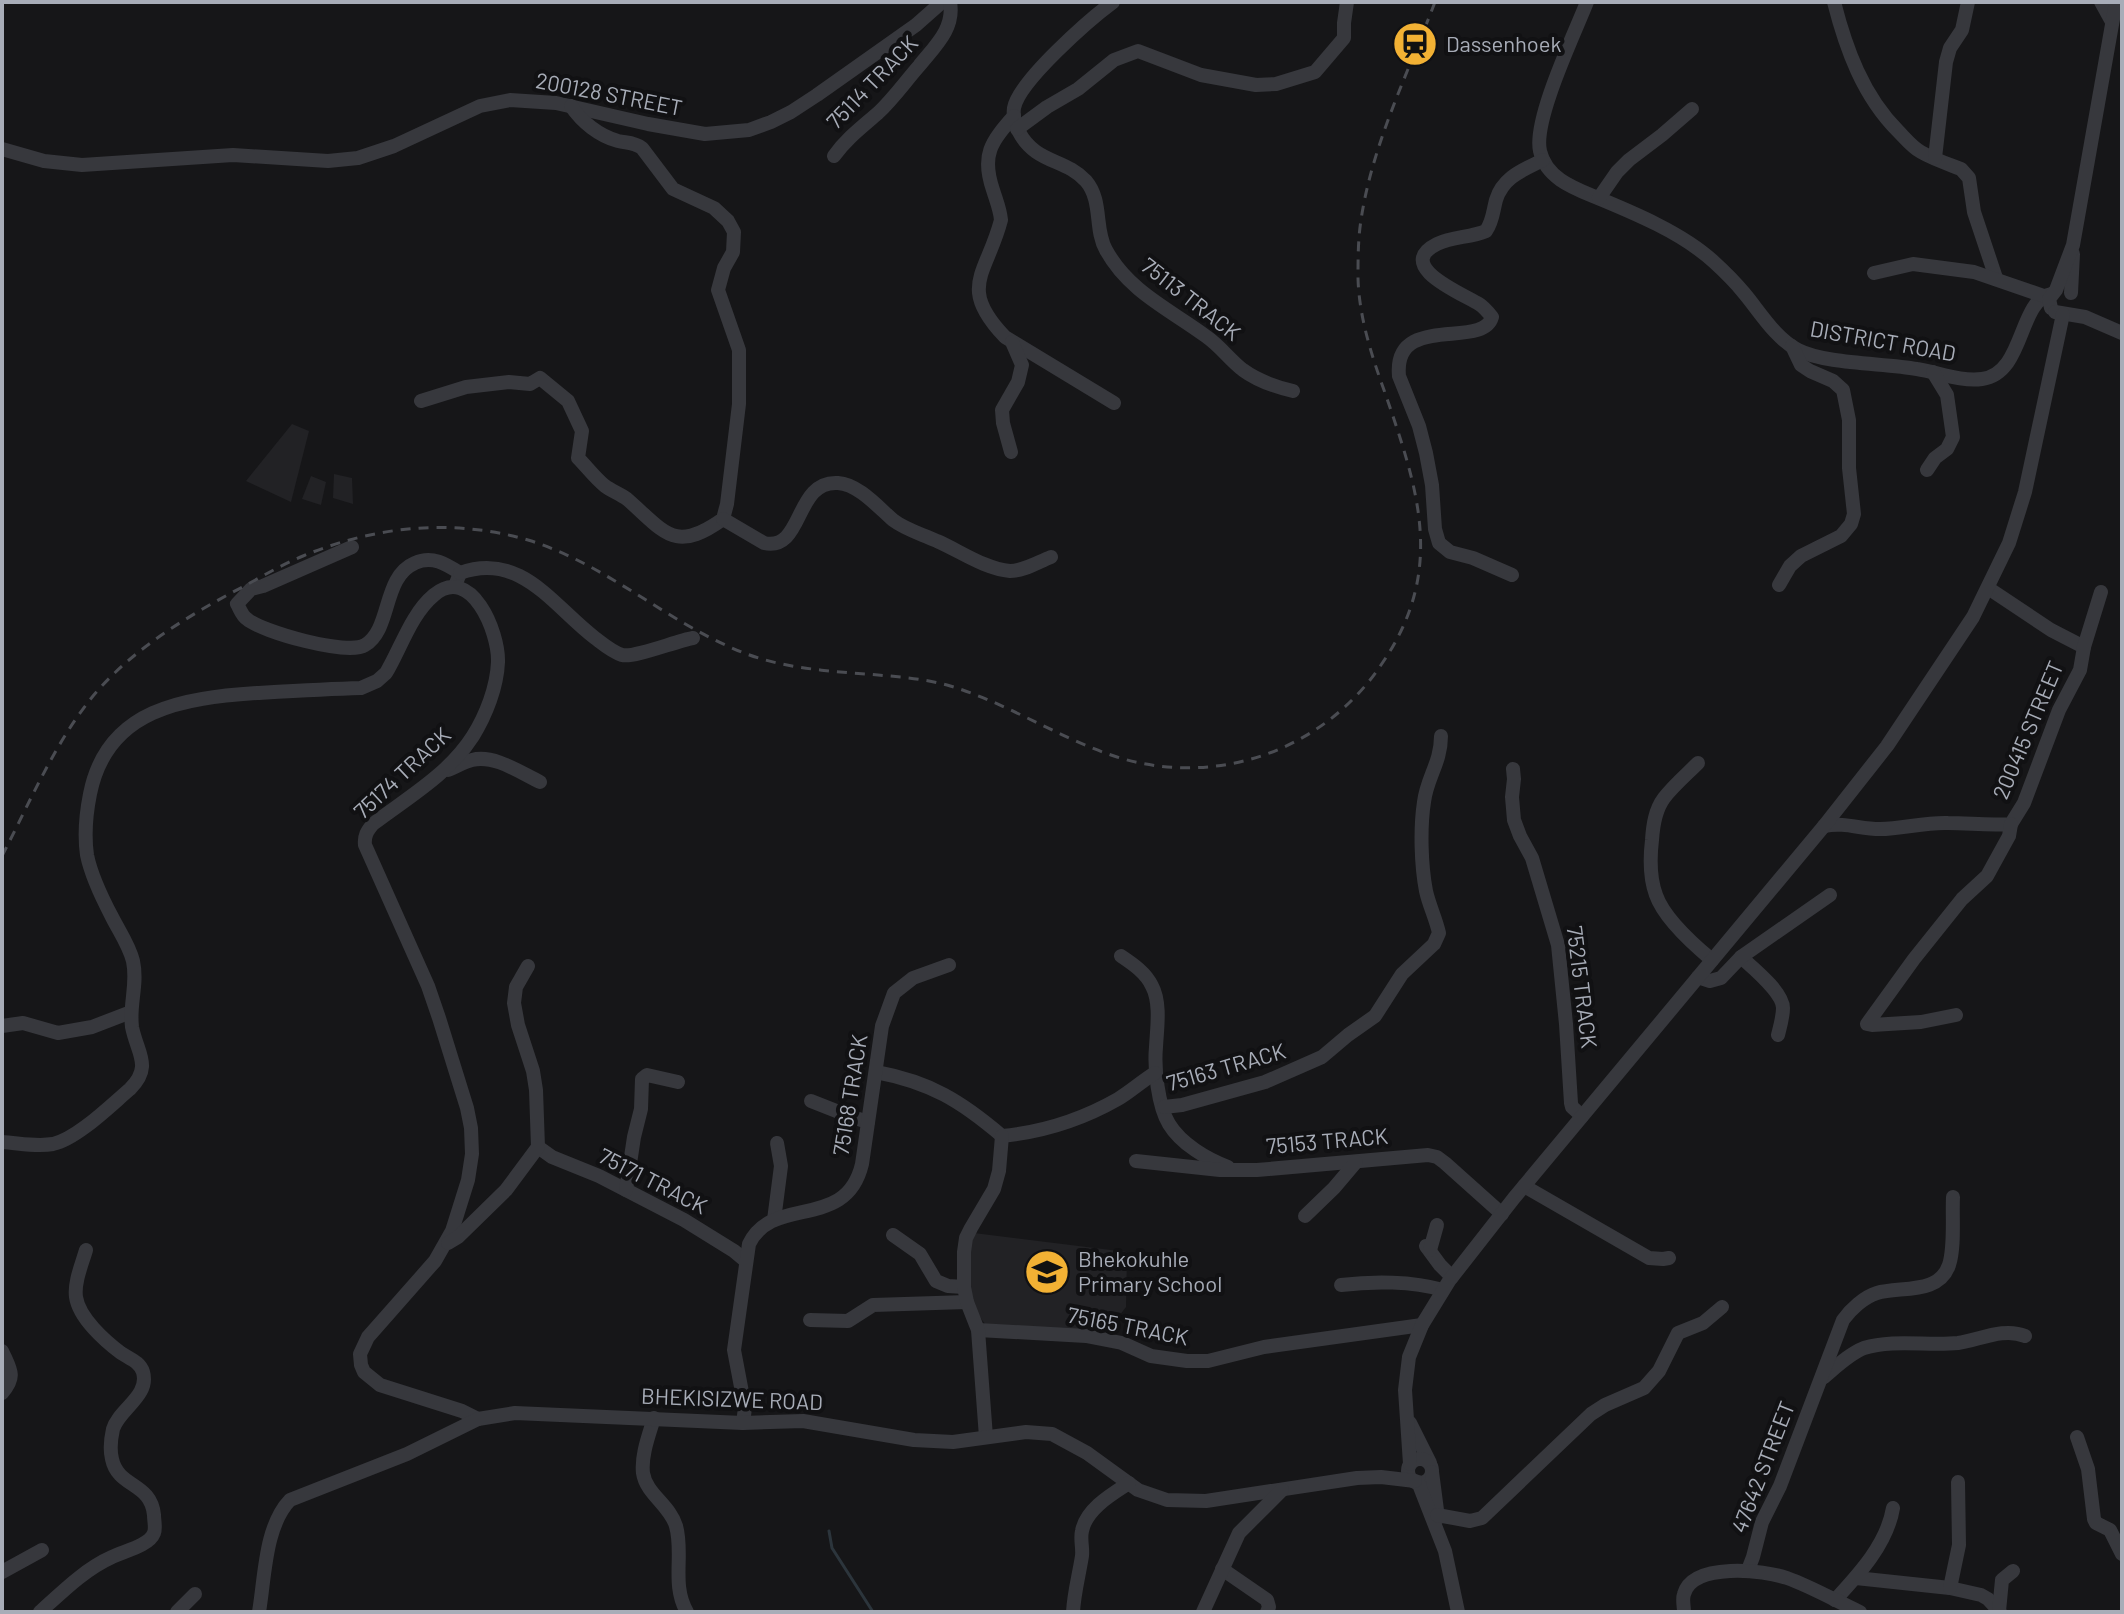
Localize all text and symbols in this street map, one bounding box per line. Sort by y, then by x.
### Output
station icon: Dassenhoek [1391,20,1439,68]
street label: 75114 TRACK [820,29,922,133]
place label: Dassenhoek [1446,30,1562,56]
street label: 200128 STREET [534,66,685,120]
street label: 75113 TRACK [1137,251,1246,345]
street label: DISTRICT ROAD [1808,314,1958,366]
street label: 200415 STREET [1986,657,2068,803]
street label: 75174 TRACK [348,721,455,824]
street label: 75215 TRACK [1563,924,1603,1050]
street label: 75168 TRACK [827,1032,871,1157]
street label: 75163 TRACK [1163,1037,1288,1095]
street label: 75153 TRACK [1265,1122,1389,1158]
street label: 75171 TRACK [595,1142,712,1218]
place label: Bhekokuhle Primary School [1078,1245,1222,1296]
school or university icon: Bhekokuhle Primary School [1023,1248,1071,1296]
street label: 75165 TRACK [1066,1301,1191,1349]
street label: BHEKISIZWE ROAD [641,1382,823,1414]
street label: 47642 STREET [1725,1397,1799,1536]

